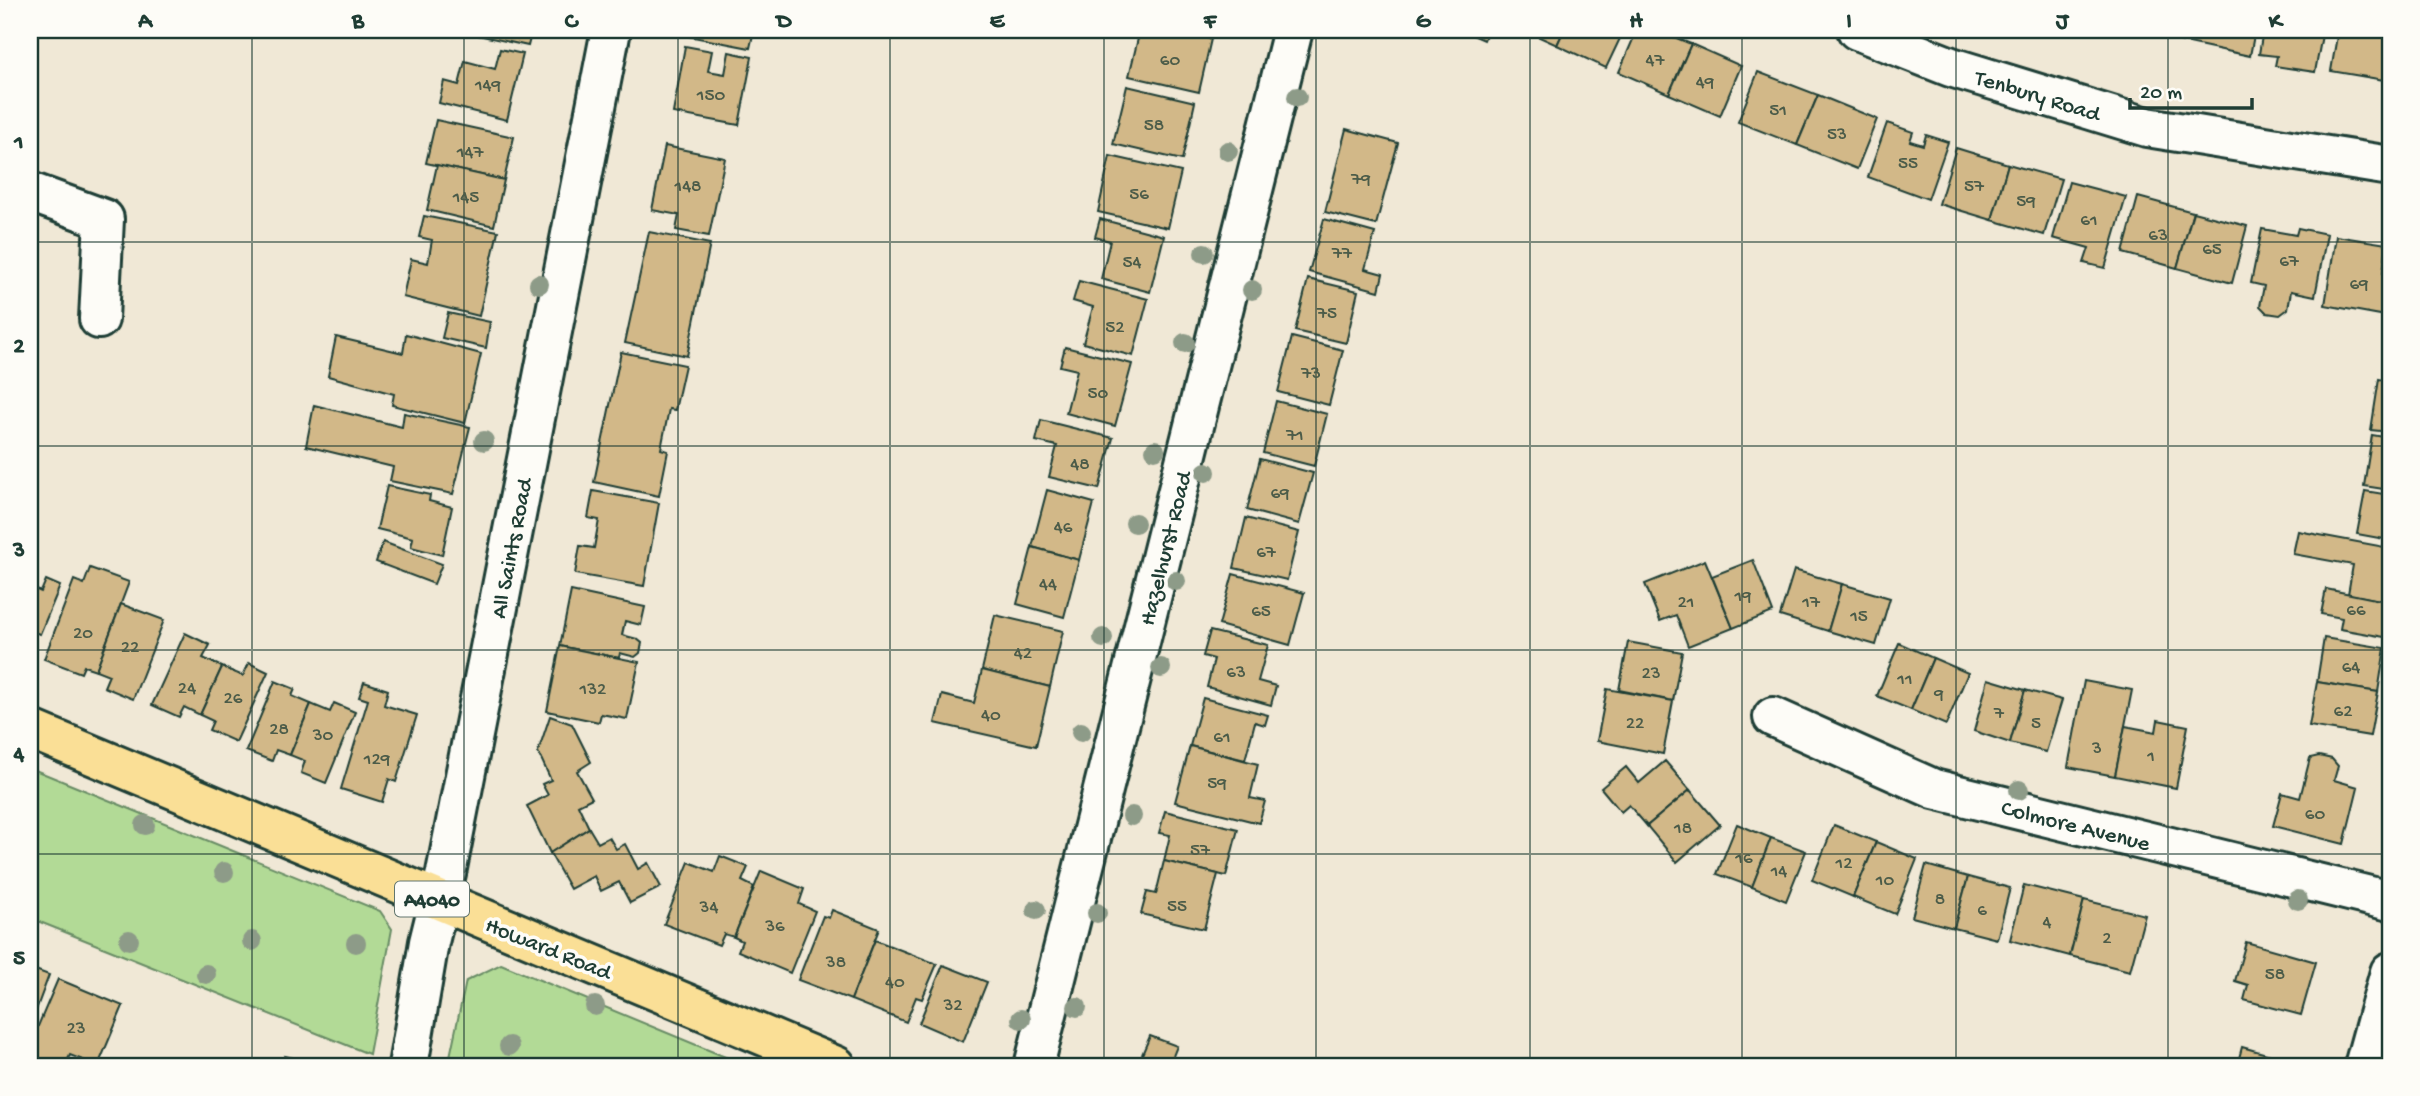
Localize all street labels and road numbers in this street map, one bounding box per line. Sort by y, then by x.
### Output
street label: Tenbury Road [1969,65,2104,130]
street label: Hazelhurst Road [1135,468,1200,629]
street label: All Saints Road [487,475,541,621]
street label: Colmore Avenue [1998,796,2153,859]
road number: A4040 [395,881,469,916]
street label: Howard Road [481,913,616,988]

